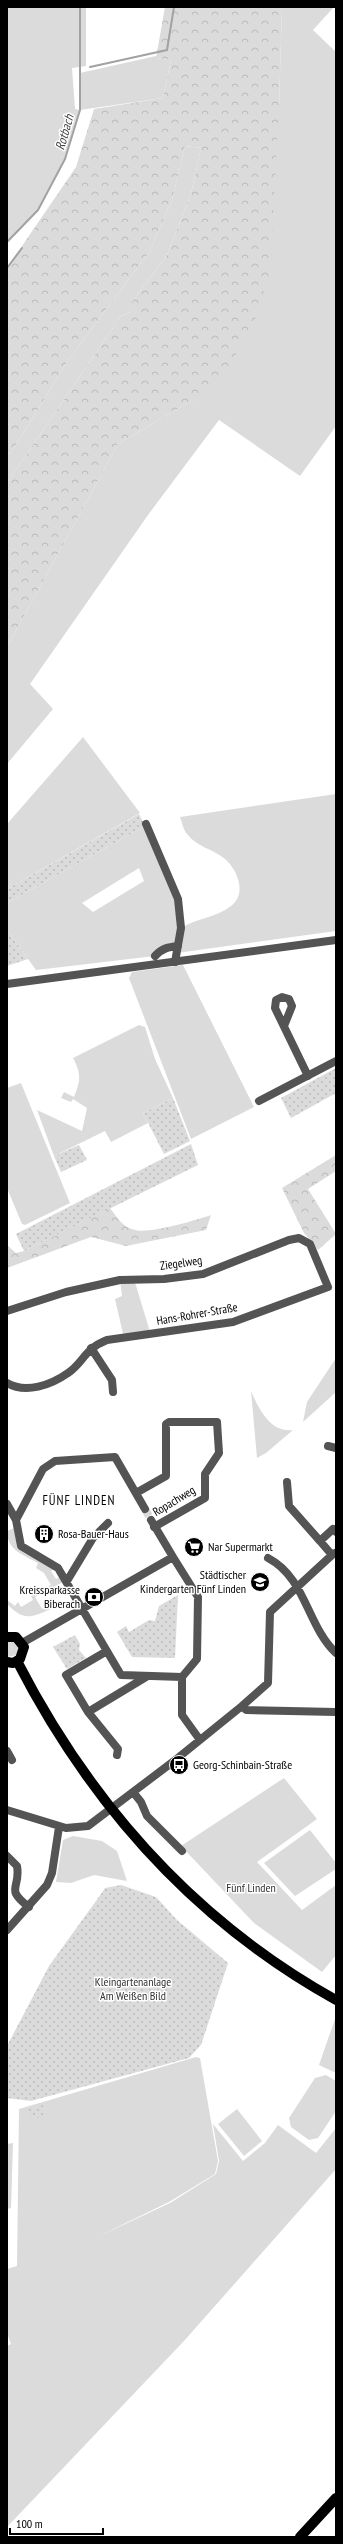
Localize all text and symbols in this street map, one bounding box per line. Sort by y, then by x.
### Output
water label: Rotbach [51,111,78,152]
street label: Ziegelweg [159,1252,203,1273]
street label: Hans-Rohrer-Straße [155,1299,239,1328]
street label: Ropachweg [150,1482,198,1519]
district label: FÜNF LINDEN [42,1492,116,1509]
building icon: Rosa-Bauer-Haus [33,1523,55,1545]
place label: Rosa-Bauer-Haus [58,1526,129,1541]
supermarket icon: Nar Supermarkt [183,1536,205,1558]
place label: Nar Supermarkt [208,1539,273,1554]
place label: Städtischer Kindergarten Fünf Linden [140,1567,247,1596]
school or university icon: Städtischer Kindergarten Fünf Linden [249,1571,271,1593]
place label: Kreissparkasse Biberach [20,1582,80,1611]
bank icon: Kreissparkasse Biberach [83,1586,105,1608]
bus stop icon: Georg-Schinbain-Straße [168,1754,190,1776]
place label: Georg-Schinbain-Straße [193,1757,292,1772]
park label: Fünf Linden [226,1880,276,1895]
park label: Kleingartenanlage Am Weißen Bild [95,1974,171,2003]
scale bar [10,2510,103,2536]
text: 100 m [16,2516,43,2531]

